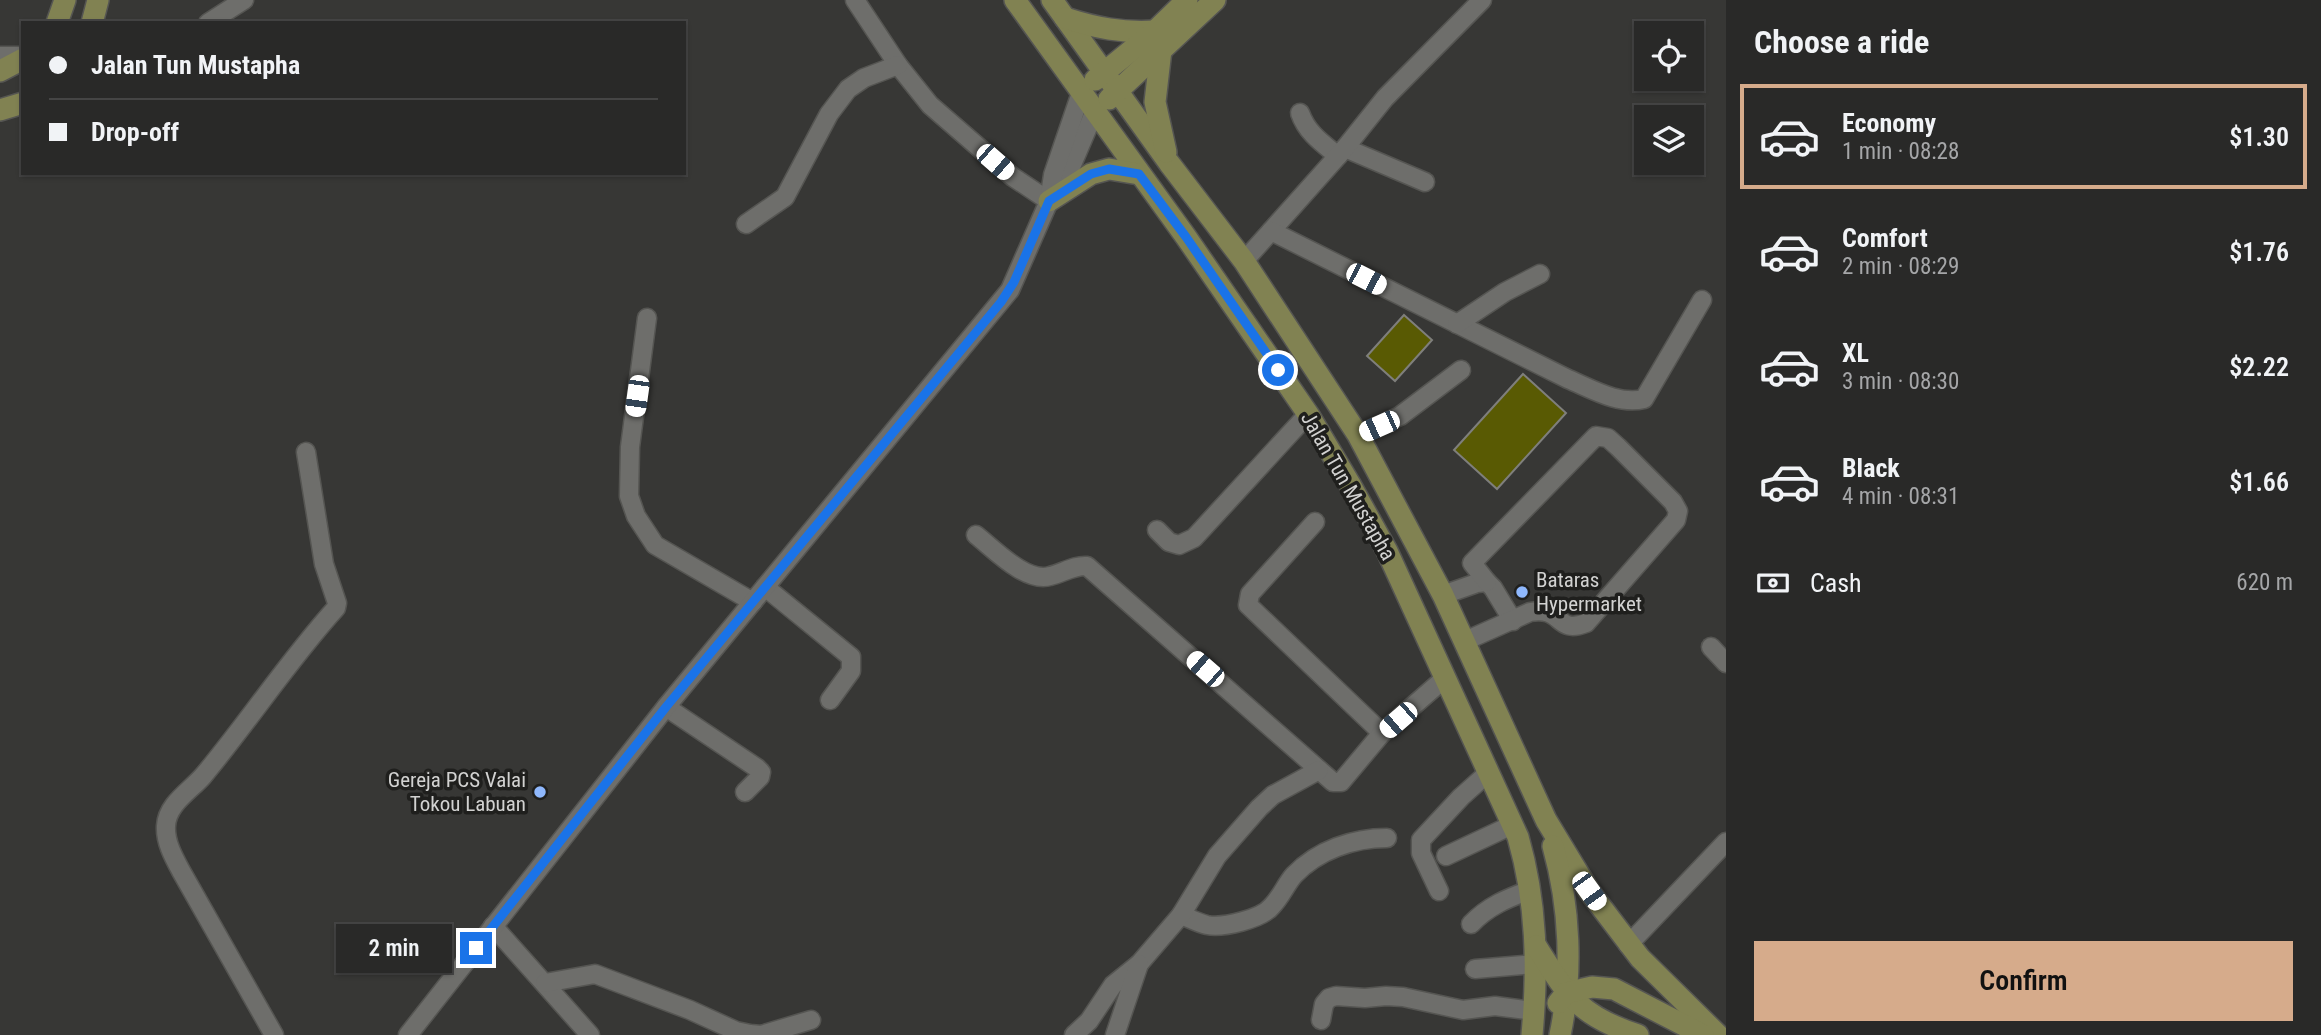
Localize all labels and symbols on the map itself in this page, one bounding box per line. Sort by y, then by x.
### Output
car [973,140,1018,184]
car [1343,260,1390,298]
route start [1262,354,1294,386]
car [624,374,651,418]
street label: Jalan Tun Mustapha [1296,408,1400,564]
car [1356,408,1403,444]
place label: Bataras Hypermarket [1536,568,1642,616]
marker: Bataras Hypermarket [1514,584,1530,600]
car [1183,647,1228,691]
car [1376,698,1421,742]
place label: Gereja PCS Valai Tokou Labuan [388,768,526,816]
marker: Gereja PCS Valai Tokou Labuan [532,784,548,800]
car [1569,868,1610,914]
callout: 2 min [336,923,452,972]
route end [460,932,492,964]

